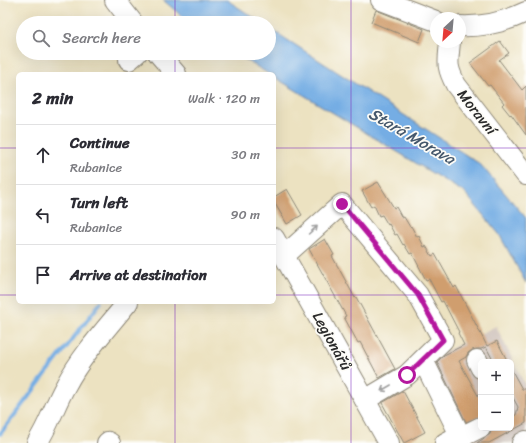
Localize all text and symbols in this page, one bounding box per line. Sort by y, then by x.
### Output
north arrow [430,12,466,48]
search box [16,16,276,60]
text: Search here [62,25,141,51]
icon: search [30,27,52,49]
text: 2 min [32,83,73,113]
street label: Moravní [450,83,505,142]
text: Walk · 120 m [188,87,260,110]
water label: Stará Morava [363,100,462,173]
text: Continue [70,130,130,156]
text: 30 m [231,143,260,166]
icon: ahead [32,144,54,166]
text: Rubanice [70,156,122,179]
text: Turn left [70,190,128,216]
route end [333,195,351,213]
text: 90 m [230,203,260,226]
icon: left [32,204,54,226]
text: Rubanice [70,216,122,239]
one-way arrow [308,225,318,234]
text: Arrive at destination [70,262,207,288]
icon: arrive [32,264,54,286]
street label: Legionářů [305,307,359,375]
map controls [478,359,514,431]
button: + [478,359,514,395]
route start [398,366,416,384]
one-way arrow [380,384,392,392]
button: − [478,395,514,431]

